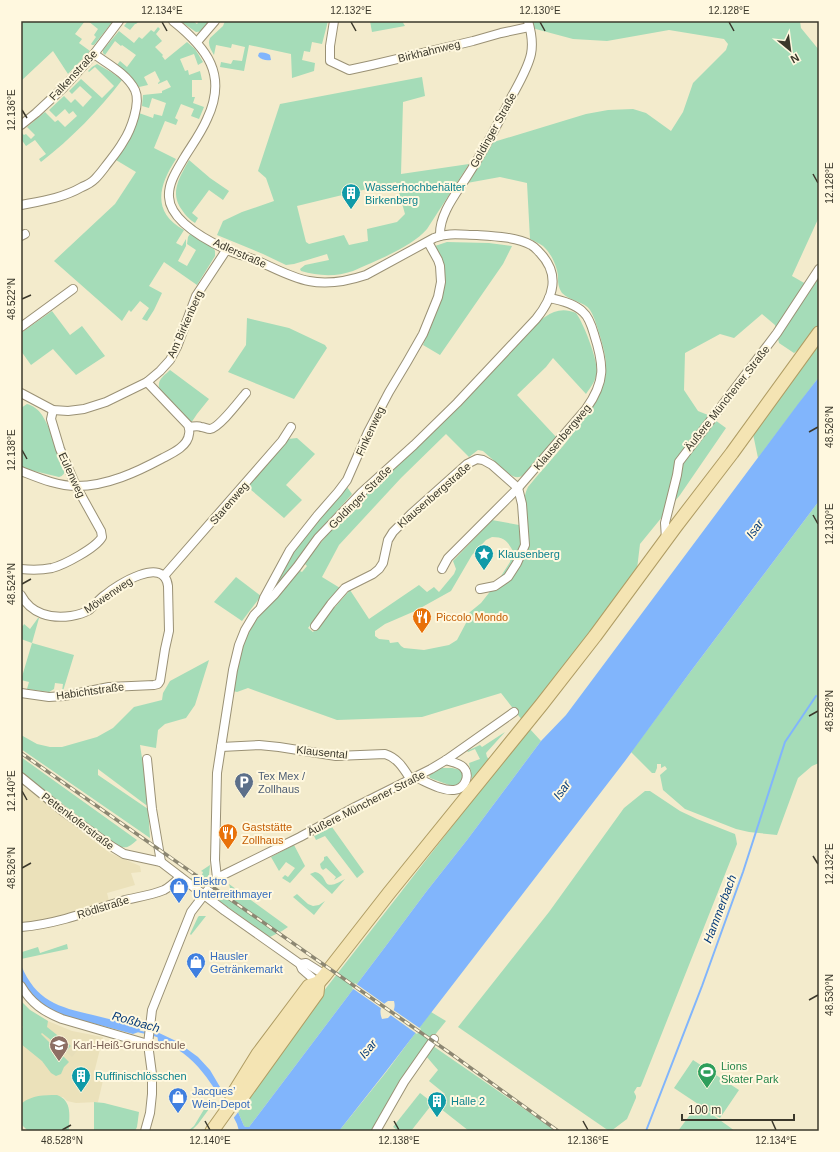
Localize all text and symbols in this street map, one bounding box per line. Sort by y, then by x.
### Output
text: 12.134°E [141,5,183,16]
text: 12.132°E [330,5,372,16]
text: 12.130°E [519,5,561,16]
text: 12.128°E [708,5,750,16]
north arrow [770,30,810,70]
street label: Birkhahnweg [397,37,461,65]
street label: Falkenstraße [47,47,99,103]
text: N [788,52,801,66]
text: 12.136°E [6,89,17,131]
street label: Goldinger Straße [467,90,519,170]
text: 12.128°E [824,162,835,204]
place label: Wasserhochbehälter Birkenberg [365,181,466,206]
building icon: Wasserhochbehälter Birkenberg [340,182,362,210]
street label: Adlerstraße [212,236,268,270]
text: 48.522°N [6,278,17,320]
street label: Am Birkenberg [165,288,205,360]
street label: Äußere Münchener Straße [682,343,772,453]
street label: Klausenbergweg [531,402,593,472]
street label: Finkenweg [353,404,387,458]
text: 48.526°N [824,406,835,448]
text: 12.138°E [6,429,17,471]
street label: Eulenweg [56,451,88,499]
street label: Klausenbergstraße [395,460,473,530]
street label: Goldinger Straße [326,463,394,531]
street label: Starenweg [207,479,251,527]
text: 12.130°E [824,503,835,545]
water label: Isar [743,516,767,541]
place icon: Klausenberg [473,543,495,571]
place label: Klausenberg [498,548,560,560]
text: 48.524°N [6,563,17,605]
street label: Möwenweg [82,574,134,616]
restaurant icon: Piccolo Mondo [411,606,433,634]
place label: Piccolo Mondo [436,611,508,623]
street label: Habichtstraße [55,680,125,702]
text: 48.528°N [824,690,835,732]
street label: Klausental [296,743,348,761]
street label: Äußere Münchener Straße [305,768,427,838]
text: 12.140°E [6,770,17,812]
place label: Tex Mex / Zollhaus [258,770,306,795]
parking icon: Tex Mex / Zollhaus [233,771,255,799]
water label: Isar [550,777,574,802]
street label: Pettenkoferstraße [39,790,117,852]
place label: Gaststätte Zollhaus [242,821,292,846]
restaurant icon: Gaststätte Zollhaus [217,822,239,850]
text: 12.132°E [824,843,835,885]
text: 48.526°N [6,847,17,889]
water label: Hammerbach [701,873,740,945]
place label: Elektro Unterreithmayer [193,875,272,900]
shop icon: Elektro Unterreithmayer [168,876,190,904]
street label: Rödlstraße [76,893,130,921]
place label: Hausler Getränkemarkt [210,950,283,975]
shop icon: Hausler Getränkemarkt [185,951,207,979]
text: 48.530°N [824,974,835,1016]
water label: Roßbach [111,1009,162,1036]
school or university icon: Karl-Heiß-Grundschule [48,1034,70,1062]
water label: Isar [356,1036,380,1061]
place label: Karl-Heiß-Grundschule [73,1039,185,1051]
place label: Lions Skater Park [721,1060,779,1085]
sports icon: Lions Skater Park [696,1061,718,1089]
building icon: Ruffinischlösschen [70,1065,92,1093]
place label: Ruffinischlösschen [95,1070,187,1082]
place label: Jacques’ Wein-Depot [192,1085,250,1110]
shop icon: Jacques’ Wein-Depot [167,1086,189,1114]
building icon: Halle 2 [426,1090,448,1118]
place label: Halle 2 [451,1095,485,1107]
scale bar [682,1096,794,1122]
text: 100 m [688,1103,721,1117]
text: 48.528°N [41,1135,83,1146]
text: 12.140°E [189,1135,231,1146]
text: 12.138°E [378,1135,420,1146]
text: 12.136°E [567,1135,609,1146]
text: 12.134°E [755,1135,797,1146]

